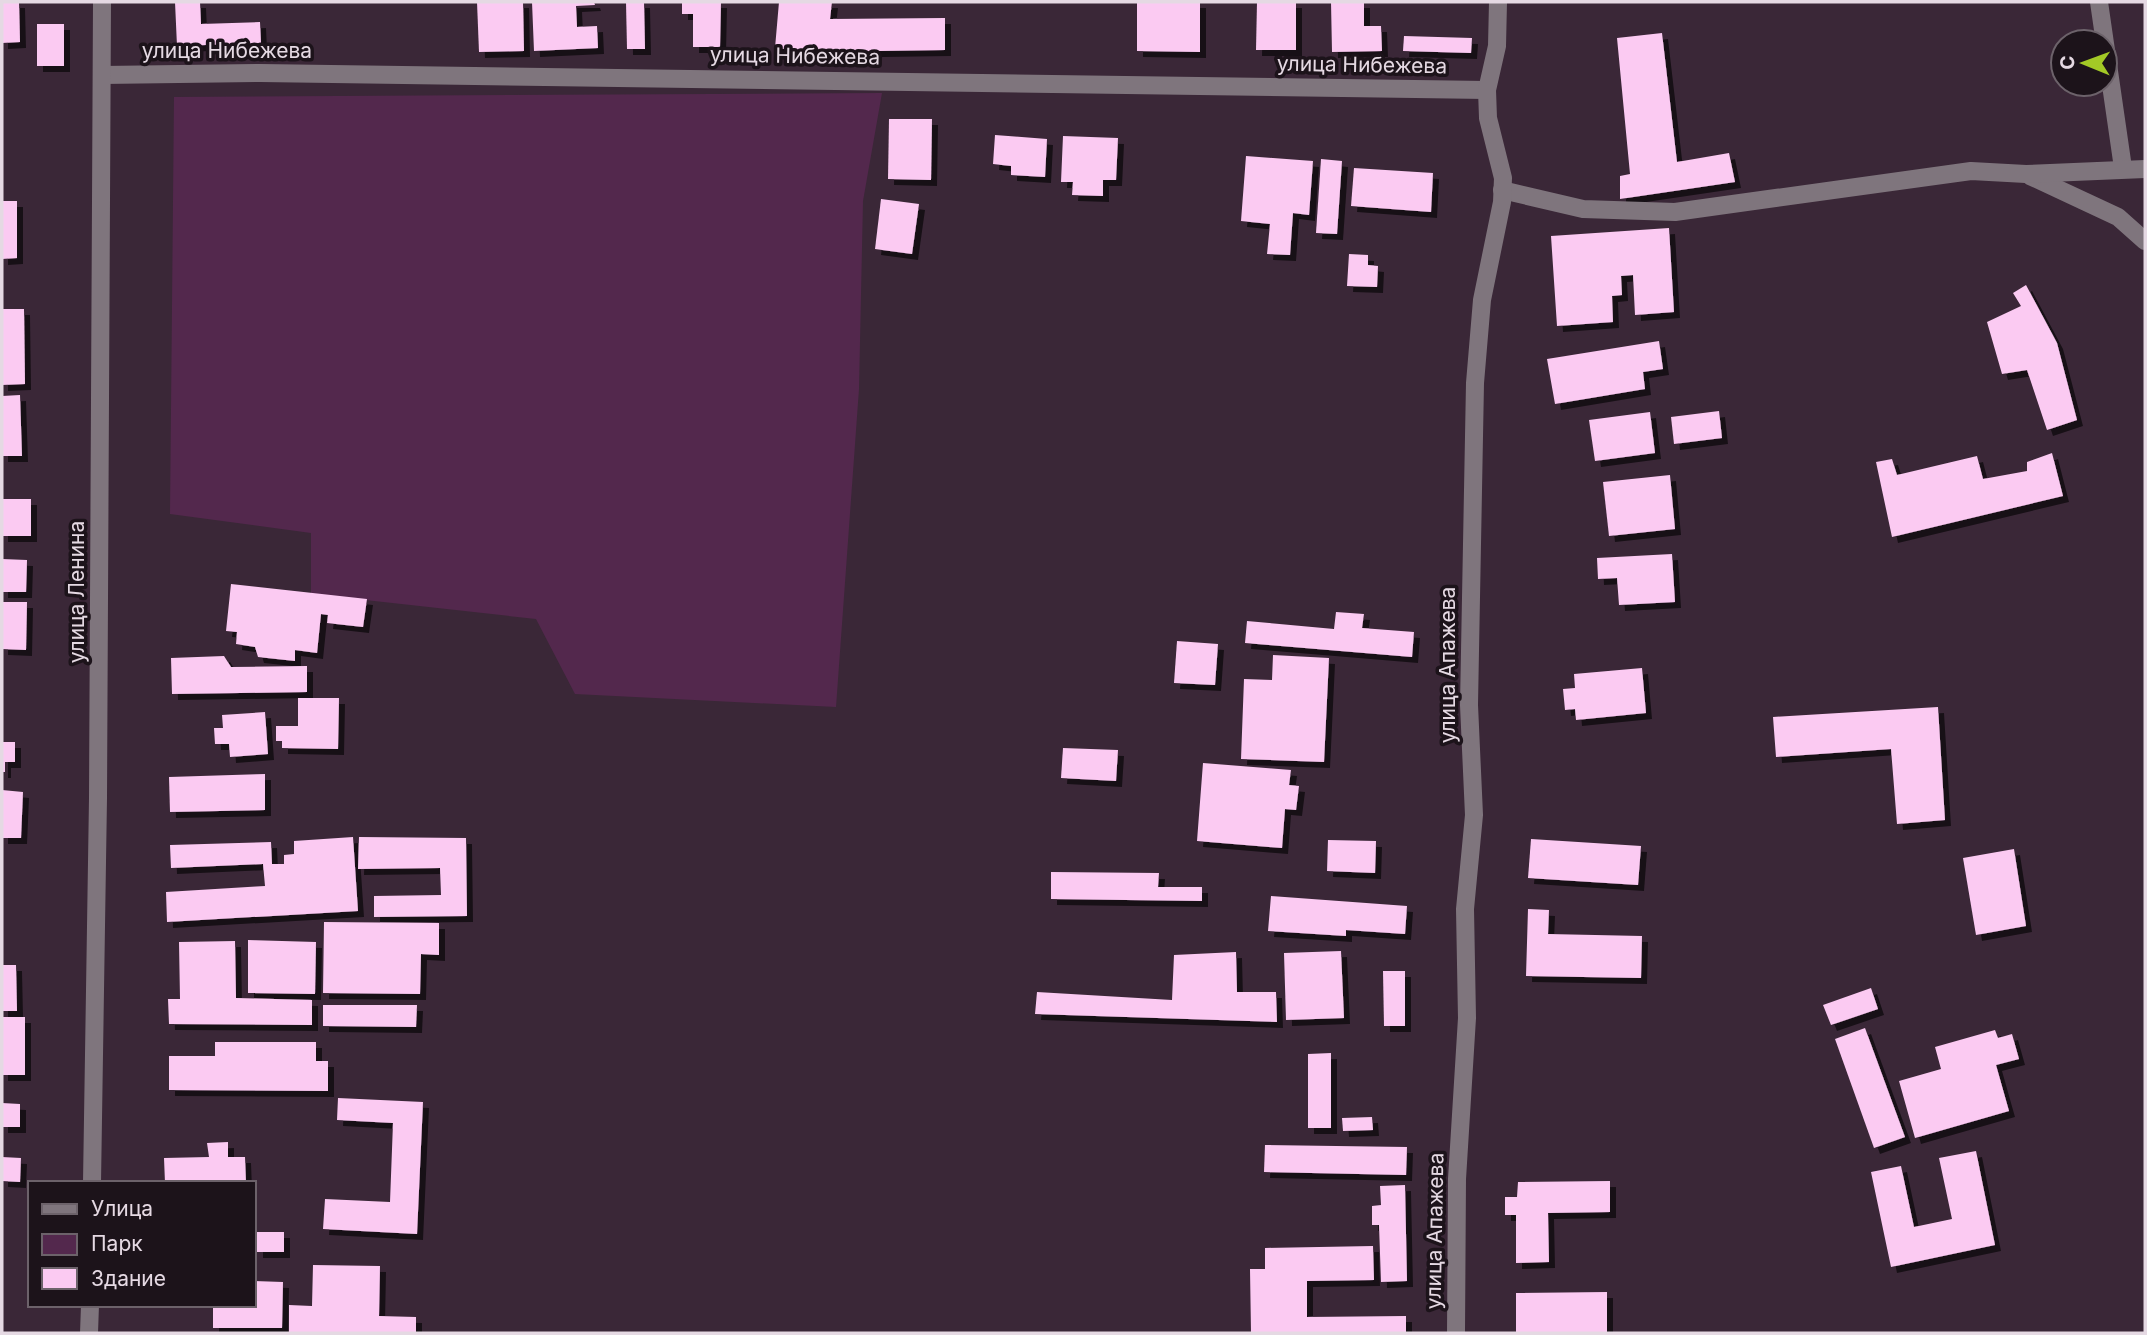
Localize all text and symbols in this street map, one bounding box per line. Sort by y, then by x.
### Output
north arrow [2049,28,2119,98]
street label: улица Нибежева [142,38,312,63]
street label: улица Нибежева [710,42,880,69]
street label: улица Нибежева [1277,51,1447,78]
text: С [2056,55,2079,70]
street label: улица Ленина [64,521,89,663]
street label: улица Апажева [1435,587,1460,743]
street label: улица Апажева [1421,1152,1448,1310]
legend [28,1181,256,1307]
text: Улица [91,1196,153,1221]
text: Парк [91,1231,143,1256]
text: Здание [91,1266,166,1291]

